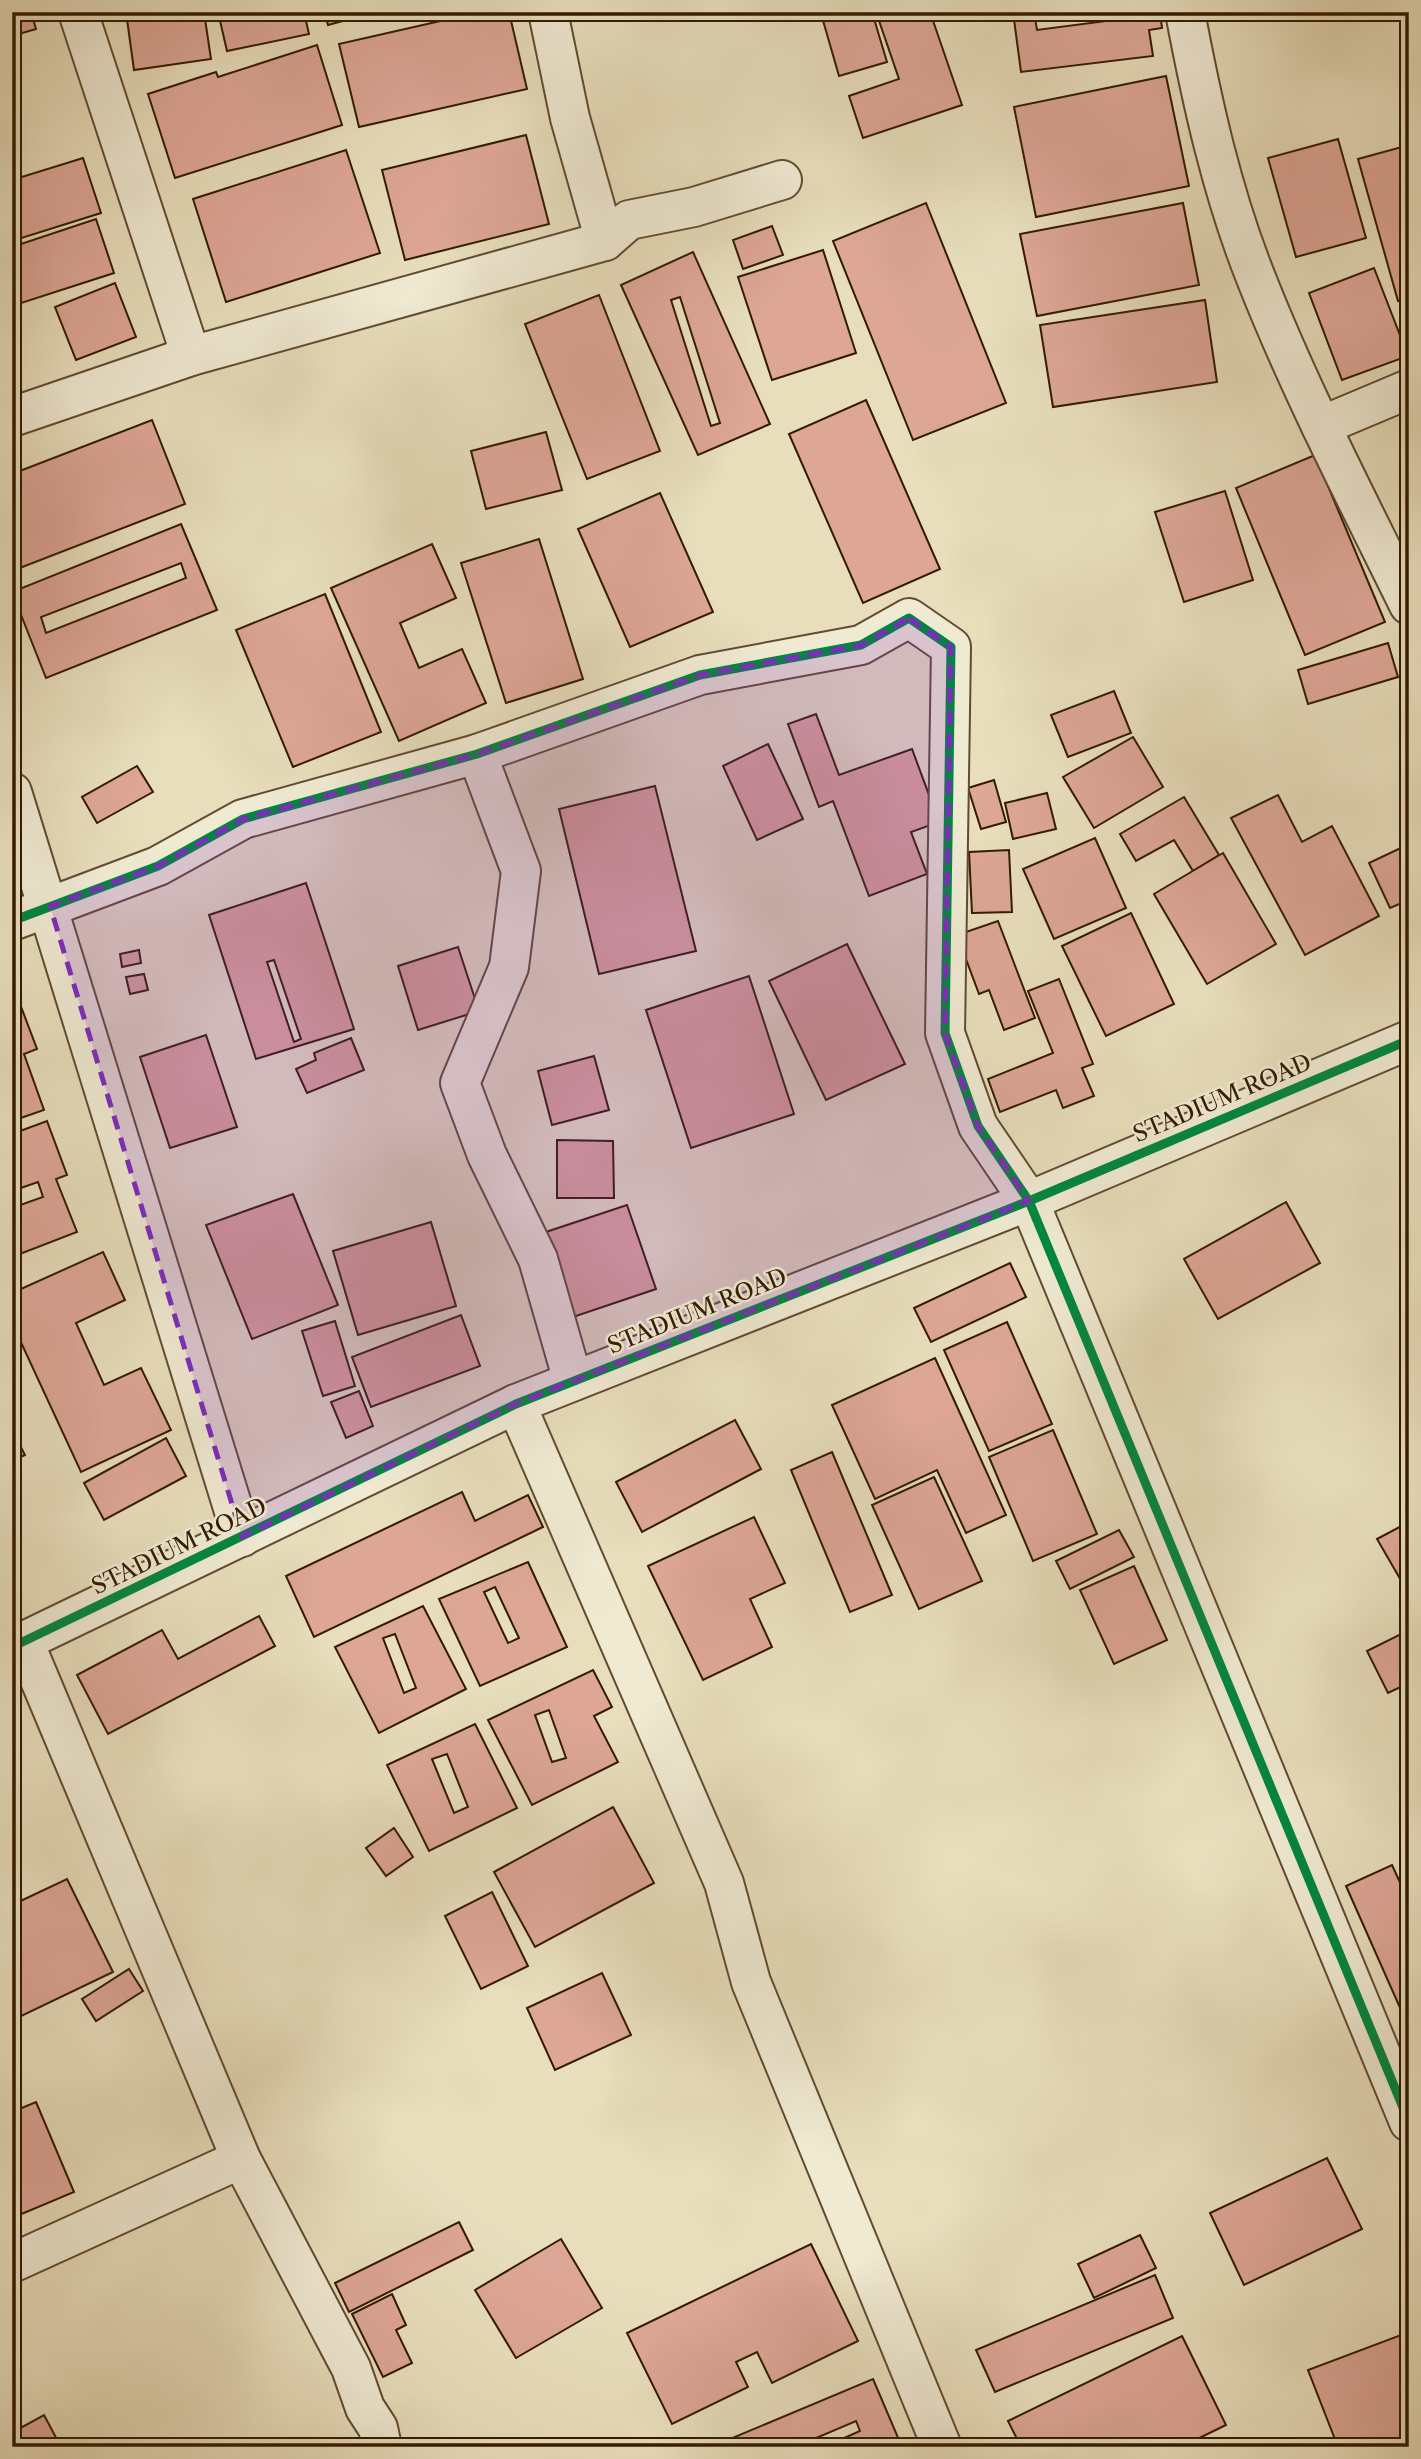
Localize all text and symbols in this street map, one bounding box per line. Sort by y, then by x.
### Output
street label: STADIUM ROAD [1129,1048,1315,1148]
street label: STADIUM ROAD [603,1262,791,1360]
street label: STADIUM ROAD [87,1492,271,1600]

